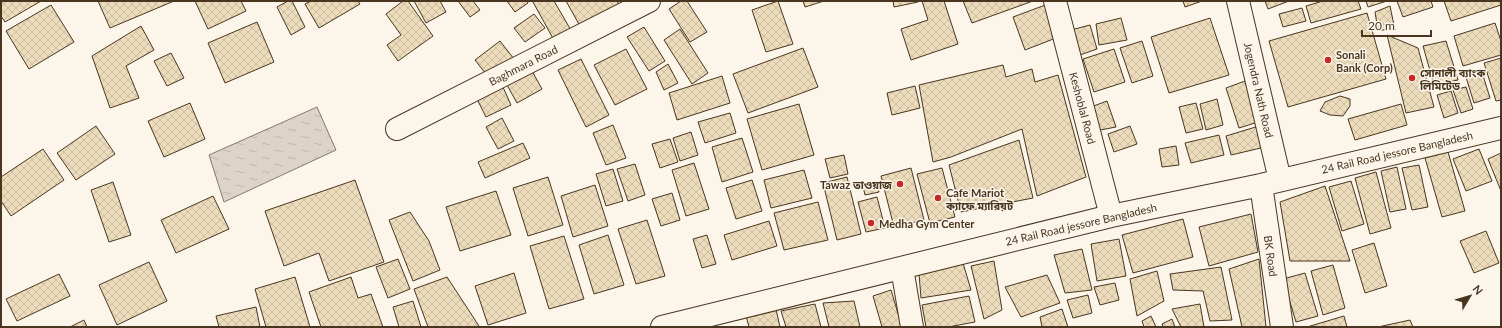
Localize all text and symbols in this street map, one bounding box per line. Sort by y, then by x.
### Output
scale bar [1362,12,1431,38]
text: 20 m [1368,18,1395,33]
street label: Jogendra Nath Road [1242,41,1276,139]
street label: Baghmara Road [486,42,560,88]
place label: Sonali Bank (Corp) [1336,48,1393,74]
marker: Sonali Bank (Corp) [1323,55,1333,65]
place label: সোনালী ব্যাংক লিমিটেড [1419,66,1486,92]
street label: Keshoblal Road [1067,71,1099,145]
marker: সোনালী ব্যাংক লিমিটেড [1407,73,1417,83]
street label: 24 Rail Road jessore Bangladesh [1320,128,1474,176]
place label: Tawaz তাওয়াজ [820,178,893,191]
marker: Tawaz তাওয়াজ [895,179,905,189]
place label: Cafe Mariot ক্যাফে ম্যারিয়ট [945,186,1014,212]
marker: Cafe Mariot ক্যাফে ম্যারিয়ট [933,193,943,203]
street label: 24 Rail Road jessore Bangladesh [1004,200,1158,248]
place label: Medha Gym Center [879,217,975,230]
marker: Medha Gym Center [866,218,876,228]
street label: BK Road [1262,234,1280,278]
north arrow [1450,276,1490,316]
text: N [1471,282,1486,297]

